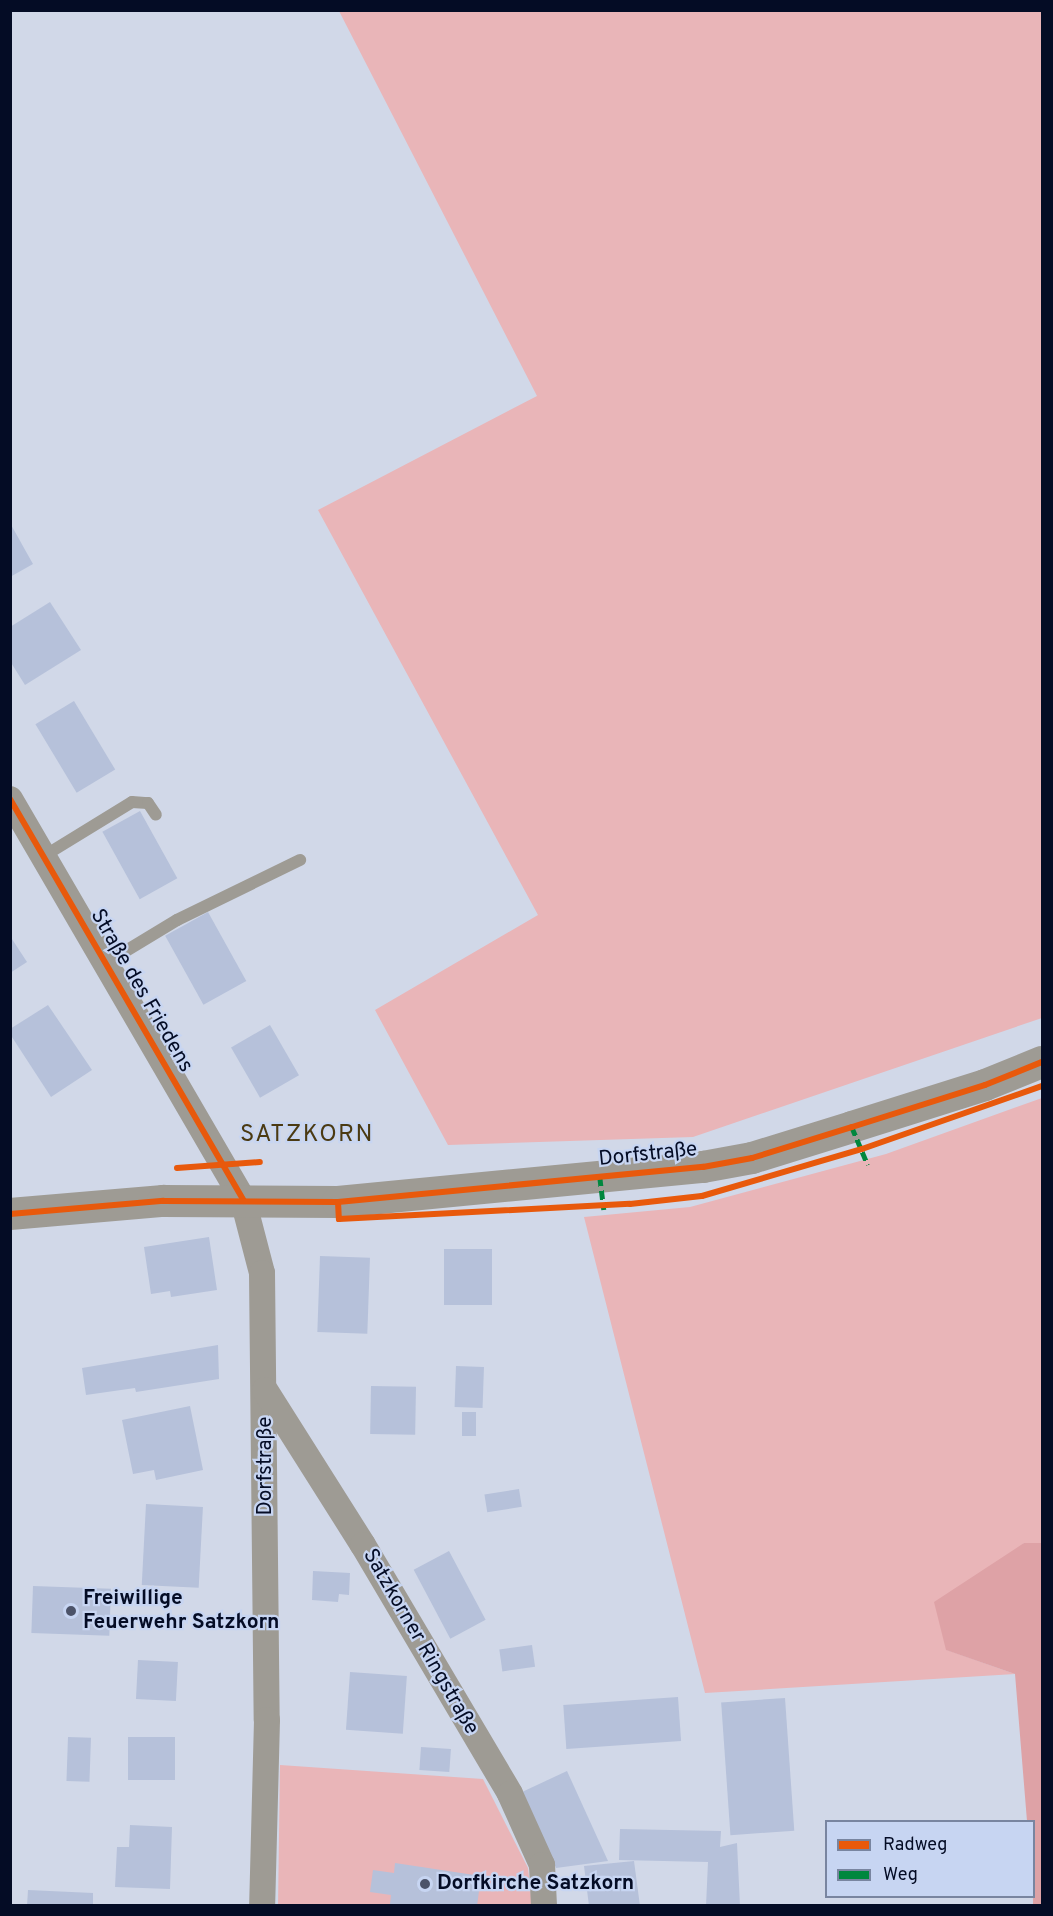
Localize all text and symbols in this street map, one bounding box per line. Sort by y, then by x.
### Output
street label: Straße des Friedens [84,905,198,1077]
district label: SATZKORN [240,1122,374,1150]
street label: Dorfstraße [597,1137,699,1173]
street label: Dorfstraße [253,1417,279,1515]
street label: Satzkorner Ringstraße [357,1545,483,1739]
place label: Freiwillige Feuerwehr Satzkorn [83,1586,279,1636]
marker: Freiwillige Feuerwehr Satzkorn [64,1604,78,1618]
legend [825,1820,1035,1898]
text: Radweg [883,1834,947,1857]
text: Weg [883,1864,918,1887]
place label: Dorfkirche Satzkorn [437,1871,634,1897]
marker: Dorfkirche Satzkorn [418,1877,432,1891]

